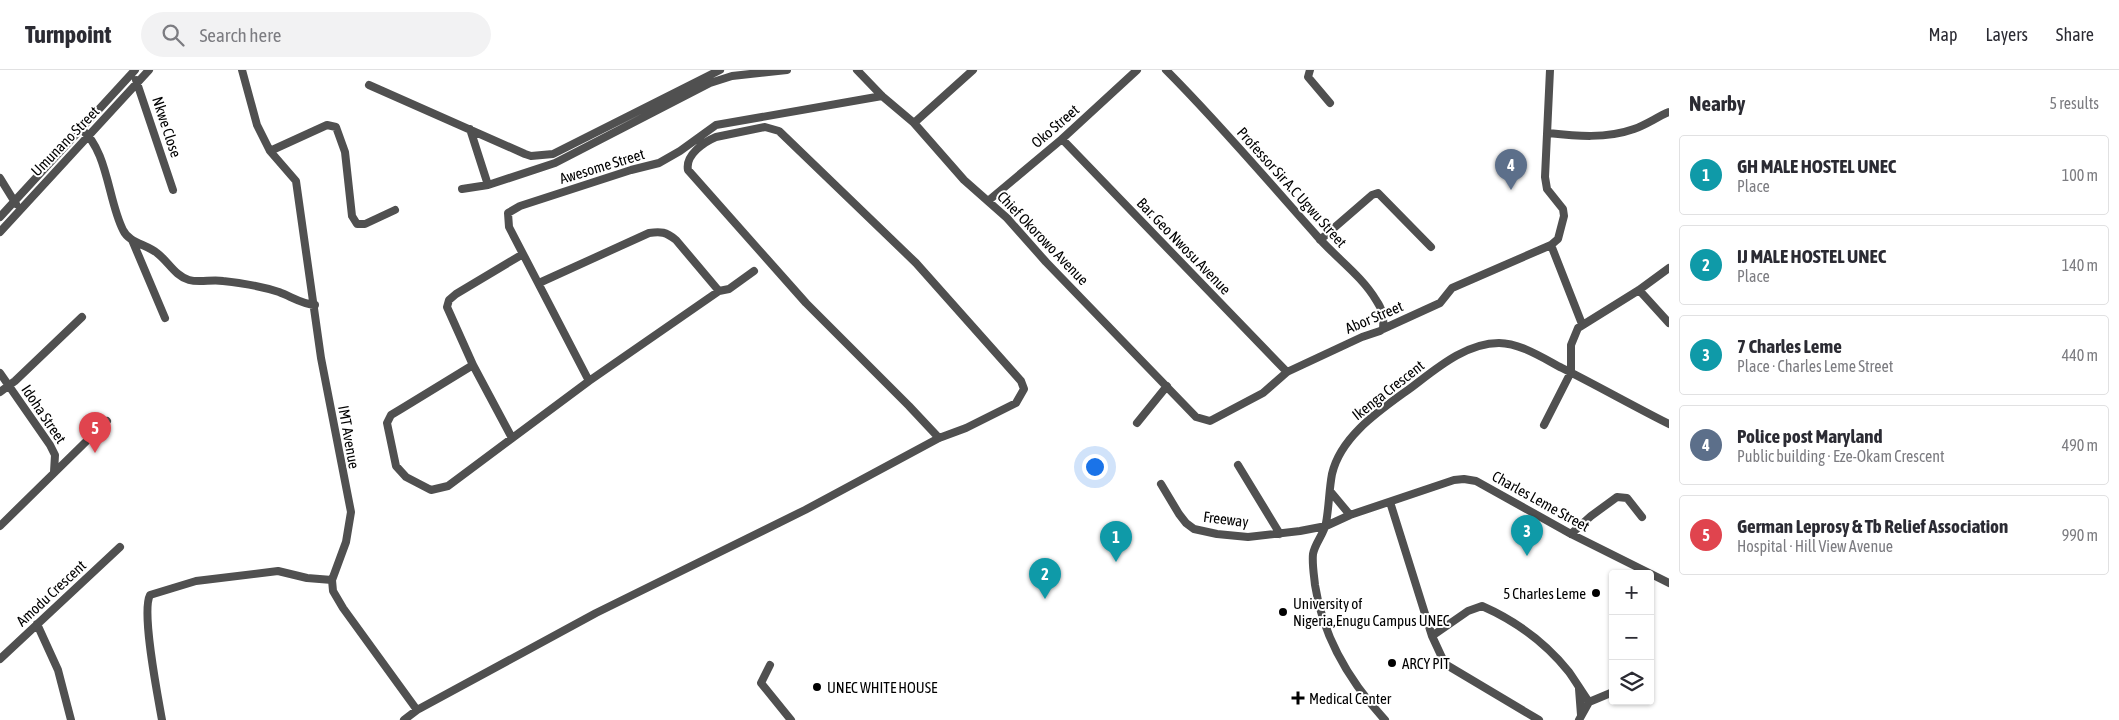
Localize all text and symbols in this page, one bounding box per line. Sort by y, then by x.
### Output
search box [141,12,491,57]
text: Turnpoint [25,21,111,48]
icon: search [159,21,187,49]
text: Search here [199,24,281,46]
text: Map [1928,24,1957,45]
text: Layers [1985,24,2028,45]
text: Share [2056,24,2094,45]
text: Nearby [1689,91,1745,115]
street label: Nkwe Close [149,94,185,160]
text: 5 results [2049,94,2099,112]
street label: Oko Street [1028,101,1082,151]
street label: Umunano Street [27,103,103,179]
street label: Professor Sir A.C Ugwu Street [1234,124,1350,250]
street label: Awesome Street [557,145,647,187]
pin: 4 [1495,149,1527,190]
text: GH MALE HOSTEL UNEC [1737,155,1896,177]
text: 1 [1702,166,1710,184]
text: 100 m [2062,166,2098,184]
text: Place [1737,177,1770,195]
street label: Chief Okorowo Avenue [994,188,1092,288]
street label: Bar. Geo Nwosu Avenue [1134,194,1234,298]
text: IJ MALE HOSTEL UNEC [1737,245,1886,267]
text: 2 [1702,256,1710,274]
text: 140 m [2062,256,2098,274]
text: Place [1737,267,1770,285]
street label: Abor Street [1343,297,1405,337]
text: 7 Charles Leme [1737,335,1842,357]
text: 3 [1702,346,1710,364]
text: 440 m [2062,346,2098,364]
street label: Ikenga Crescent [1349,357,1427,423]
text: Place · Charles Leme Street [1737,357,1893,375]
street label: Idoha Street [18,381,70,447]
street label: IMT Avenue [335,404,363,470]
pin: 5 [79,412,111,453]
text: Police post Maryland [1737,425,1883,447]
text: 4 [1702,436,1710,454]
text: 490 m [2062,436,2098,454]
text: Public building · Eze-Okam Crescent [1737,447,1945,465]
your location [1082,454,1108,480]
street label: Charles Leme Street [1489,467,1593,535]
street label: Freeway [1202,508,1250,530]
pin: 3 [1511,515,1543,556]
text: German Leprosy & Tb Relief Association [1737,515,2008,537]
pin: 1 [1100,521,1132,562]
text: 5 [1702,526,1710,544]
text: 990 m [2062,526,2098,544]
text: Hospital · Hill View Avenue [1737,537,1893,555]
street label: Amodu Crescent [13,556,89,630]
pin: 2 [1029,558,1061,599]
map controls [1609,570,1654,705]
button: + [1609,570,1654,615]
place label: 5 Charles Leme [1503,585,1586,602]
marker: 5 Charles Leme [1590,587,1602,599]
place label: University of Nigeria,Enugu Campus UNEC [1293,595,1450,629]
marker: University of Nigeria,Enugu Campus UNEC [1277,606,1289,618]
button: − [1609,615,1654,660]
place label: ARCY PIT [1402,655,1450,672]
marker: ARCY PIT [1386,657,1398,669]
button: layers [1609,660,1654,705]
place label: UNEC WHITE HOUSE [827,679,938,696]
marker: UNEC WHITE HOUSE [811,681,823,693]
place label: Medical Center [1309,690,1392,707]
marker: Medical Center [1291,691,1305,705]

